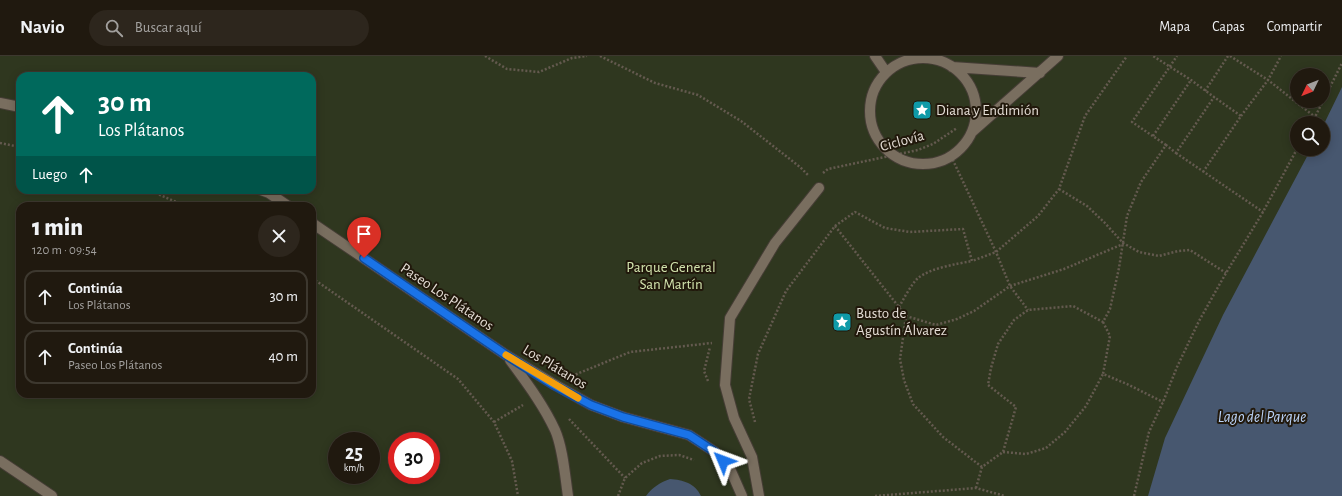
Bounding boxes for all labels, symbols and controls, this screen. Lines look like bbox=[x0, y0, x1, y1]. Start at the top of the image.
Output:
search box bbox=[89, 10, 369, 46]
icon: search bbox=[103, 17, 125, 39]
text: Navio bbox=[20, 18, 65, 37]
text: Buscar aquí bbox=[135, 20, 202, 35]
text: Mapa bbox=[1159, 20, 1190, 34]
text: Capas bbox=[1212, 20, 1245, 34]
text: Compartir bbox=[1267, 20, 1322, 34]
north arrow bbox=[1290, 68, 1330, 108]
map controls bbox=[1290, 68, 1330, 156]
icon: ahead bbox=[32, 88, 84, 140]
text: 30 m bbox=[98, 89, 151, 117]
place icon: Diana y Endimión bbox=[911, 99, 933, 121]
place label: Diana y Endimión bbox=[936, 103, 1039, 118]
button: search bbox=[1290, 116, 1330, 156]
text: Los Plátanos bbox=[98, 122, 185, 140]
street label: Ciclovía bbox=[878, 128, 926, 154]
icon: ahead bbox=[75, 164, 97, 186]
text: Luego bbox=[32, 167, 67, 182]
button: close bbox=[258, 215, 300, 257]
text: 1 min bbox=[32, 216, 83, 240]
pin bbox=[347, 217, 381, 258]
icon: arrive bbox=[353, 223, 375, 245]
text: 120 m · 09:54 bbox=[32, 244, 97, 257]
street label: Paseo Los Plátanos bbox=[398, 260, 496, 334]
park label: Parque General San Martín bbox=[626, 260, 716, 292]
text: Continúa bbox=[68, 281, 123, 296]
icon: ahead bbox=[34, 286, 56, 308]
text: 30 m bbox=[269, 289, 298, 304]
text: Los Plátanos bbox=[68, 299, 130, 312]
place label: Busto de Agustín Álvarez bbox=[856, 306, 947, 338]
place icon: Busto de Agustín Álvarez bbox=[831, 311, 853, 333]
text: Continúa bbox=[68, 341, 123, 356]
street label: Los Plátanos bbox=[520, 342, 590, 392]
icon: ahead bbox=[34, 346, 56, 368]
text: 40 m bbox=[268, 349, 298, 364]
text: Paseo Los Plátanos bbox=[68, 359, 162, 372]
water label: Lago del Parque bbox=[1218, 409, 1306, 426]
speed limit sign: 30 bbox=[388, 432, 440, 484]
position arrow bbox=[702, 440, 744, 482]
text: 25 bbox=[345, 443, 363, 463]
text: km/h bbox=[344, 463, 364, 473]

